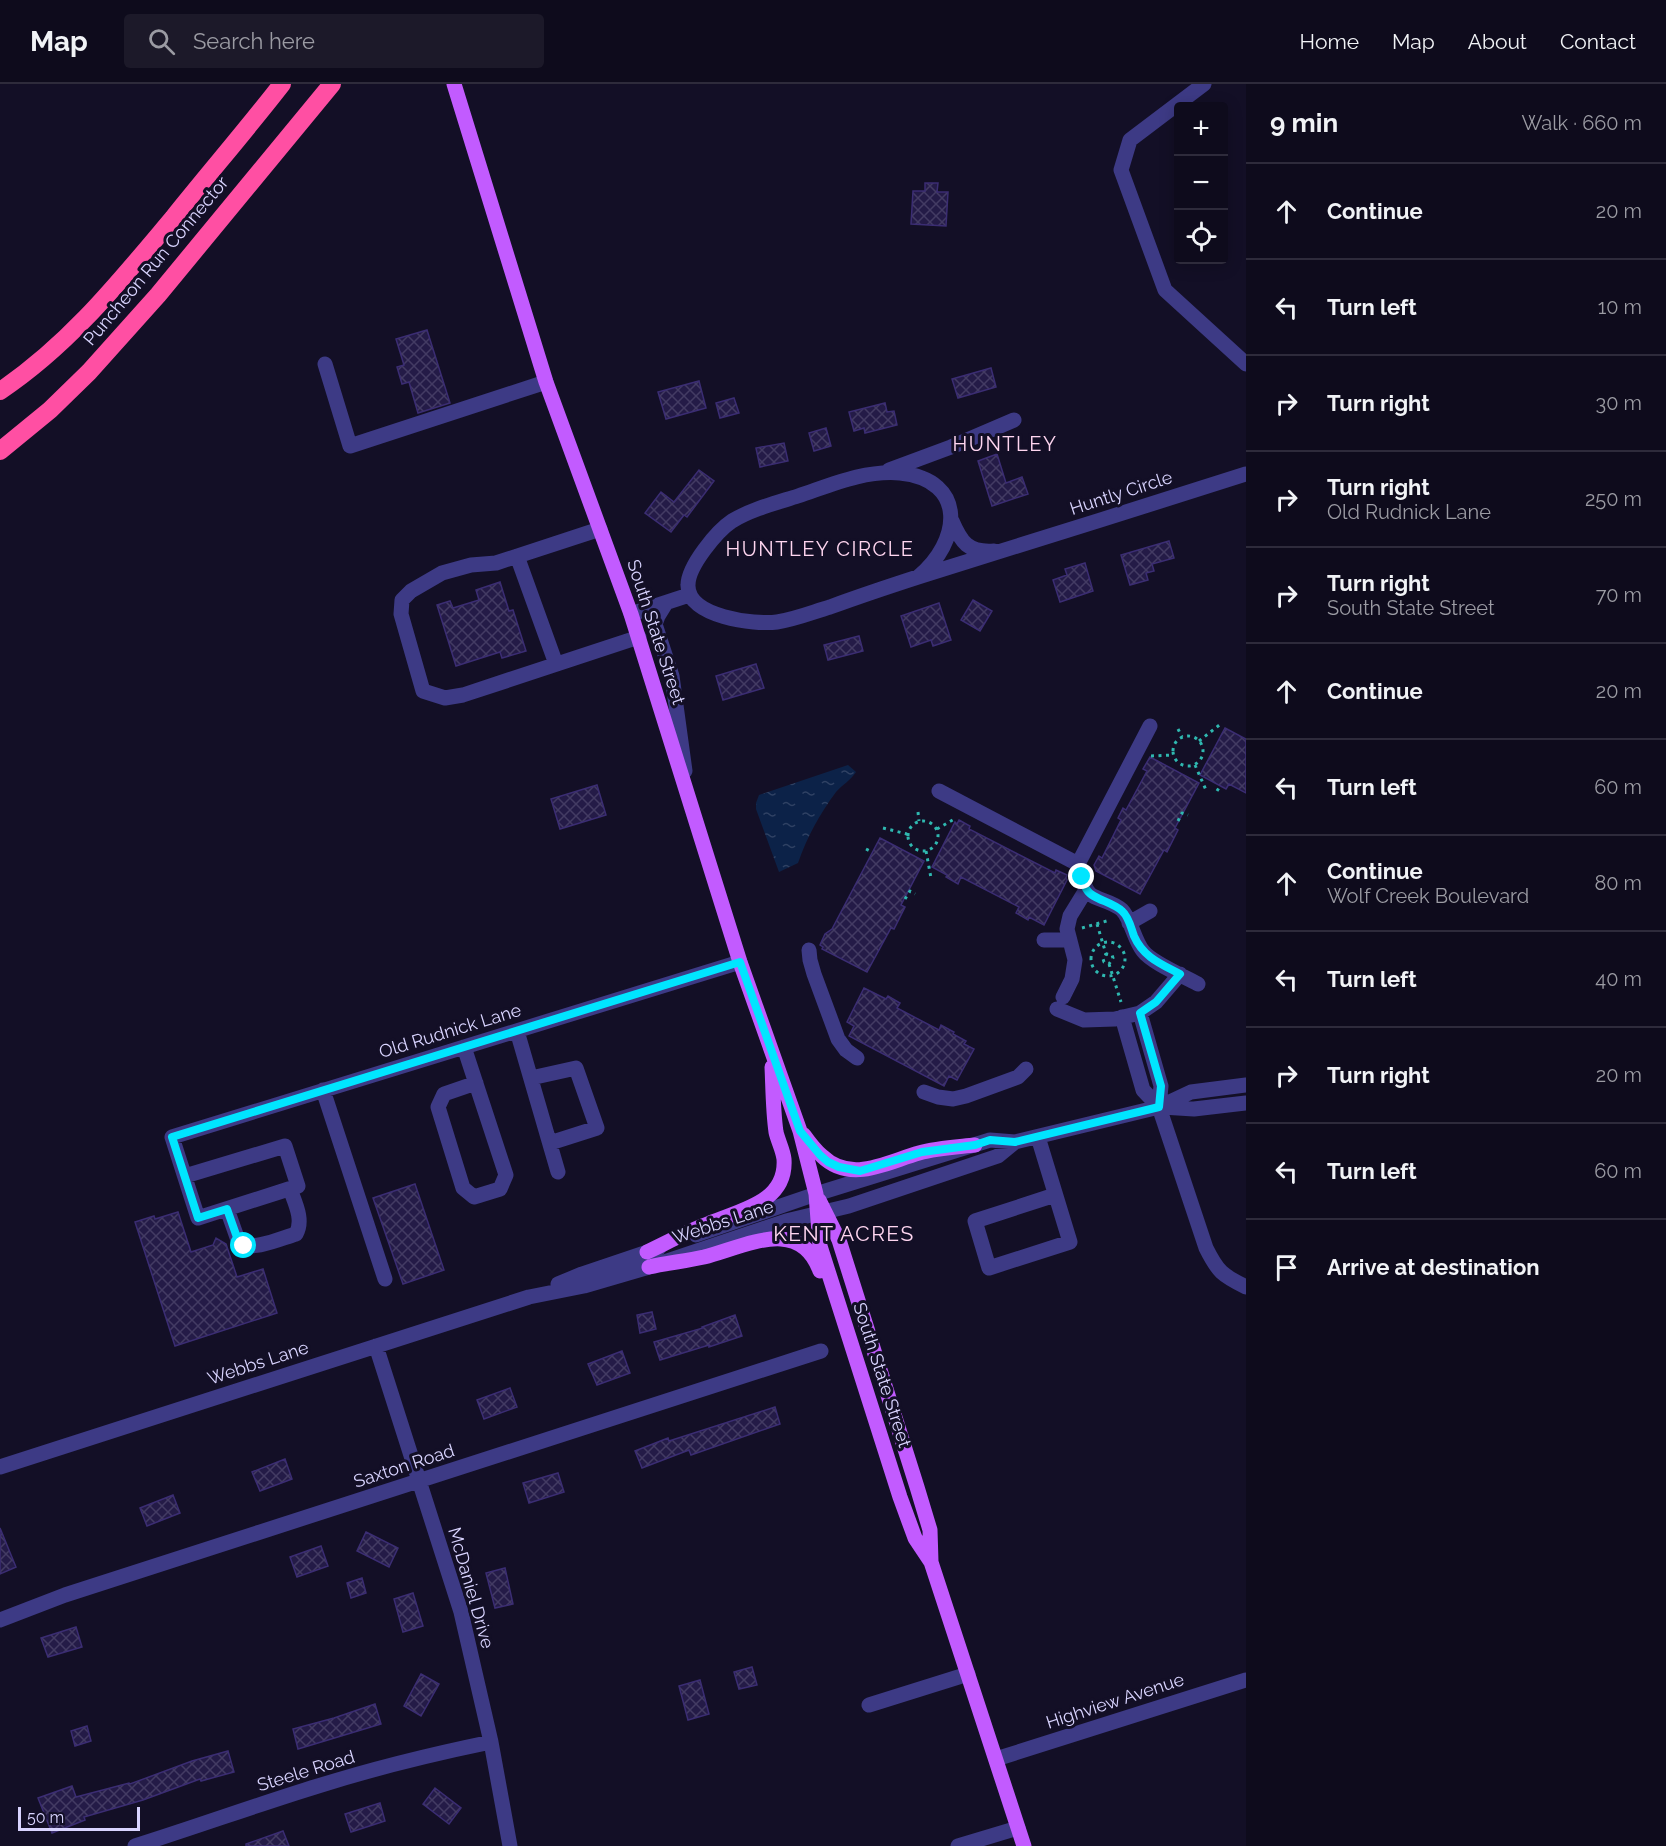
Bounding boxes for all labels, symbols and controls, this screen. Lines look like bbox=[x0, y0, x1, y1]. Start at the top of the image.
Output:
search box bbox=[124, 14, 544, 68]
text: Map bbox=[30, 25, 88, 58]
icon: search bbox=[145, 25, 178, 58]
text: Search here bbox=[193, 28, 315, 54]
text: Home bbox=[1300, 29, 1359, 54]
text: Map bbox=[1392, 29, 1435, 54]
text: About bbox=[1468, 29, 1527, 54]
text: Contact bbox=[1560, 29, 1636, 54]
map controls bbox=[1174, 102, 1228, 264]
button: + bbox=[1174, 102, 1228, 156]
text: 9 min bbox=[1270, 108, 1338, 138]
text: Walk · 660 m bbox=[1521, 111, 1642, 135]
button: − bbox=[1174, 156, 1228, 210]
street label: Puncheon Run Connector bbox=[79, 171, 233, 349]
icon: ahead bbox=[1270, 195, 1303, 228]
text: Continue bbox=[1327, 198, 1423, 224]
text: 20 m bbox=[1596, 199, 1642, 223]
button: locate bbox=[1174, 210, 1228, 264]
icon: left bbox=[1270, 291, 1303, 324]
text: Turn left bbox=[1327, 294, 1417, 320]
text: 10 m bbox=[1598, 295, 1642, 319]
icon: right bbox=[1270, 387, 1303, 420]
text: Turn right bbox=[1327, 390, 1430, 416]
text: 30 m bbox=[1596, 391, 1642, 415]
district label: HUNTLEY bbox=[953, 432, 1057, 456]
street label: Huntly Circle bbox=[1067, 466, 1175, 519]
text: Turn right bbox=[1327, 474, 1430, 500]
icon: right bbox=[1270, 483, 1303, 516]
text: 250 m bbox=[1585, 487, 1642, 511]
text: Old Rudnick Lane bbox=[1327, 500, 1491, 524]
district label: HUNTLEY CIRCLE bbox=[725, 537, 915, 561]
street label: South State Street bbox=[623, 557, 690, 707]
text: Turn right bbox=[1327, 570, 1430, 596]
icon: right bbox=[1270, 579, 1303, 612]
text: 70 m bbox=[1596, 583, 1642, 607]
text: South State Street bbox=[1327, 596, 1495, 620]
icon: ahead bbox=[1270, 675, 1303, 708]
text: Continue bbox=[1327, 678, 1423, 704]
text: 20 m bbox=[1596, 679, 1642, 703]
icon: left bbox=[1270, 771, 1303, 804]
text: Turn left bbox=[1327, 774, 1417, 800]
text: 60 m bbox=[1594, 775, 1642, 799]
text: Continue bbox=[1327, 858, 1423, 884]
route end bbox=[1068, 863, 1094, 889]
icon: ahead bbox=[1270, 867, 1303, 900]
text: 80 m bbox=[1594, 871, 1642, 895]
text: Wolf Creek Boulevard bbox=[1327, 884, 1529, 908]
icon: left bbox=[1270, 963, 1303, 996]
text: Turn left bbox=[1327, 966, 1417, 992]
text: 40 m bbox=[1595, 967, 1642, 991]
street label: Old Rudnick Lane bbox=[376, 999, 524, 1062]
icon: right bbox=[1270, 1059, 1303, 1092]
text: Turn right bbox=[1327, 1062, 1430, 1088]
text: 20 m bbox=[1596, 1063, 1642, 1087]
icon: left bbox=[1270, 1155, 1303, 1188]
text: Turn left bbox=[1327, 1158, 1417, 1184]
text: 60 m bbox=[1594, 1159, 1642, 1183]
street label: Webbs Lane bbox=[670, 1195, 776, 1248]
district label: KENT ACRES bbox=[773, 1221, 915, 1246]
route start bbox=[230, 1232, 256, 1258]
icon: arrive bbox=[1270, 1251, 1303, 1284]
text: Arrive at destination bbox=[1327, 1254, 1540, 1280]
street label: South State Street bbox=[849, 1300, 916, 1450]
street label: Webbs Lane bbox=[205, 1336, 311, 1389]
street label: Saxton Road bbox=[351, 1439, 457, 1492]
street label: McDaniel Drive bbox=[444, 1525, 499, 1651]
street label: Highview Avenue bbox=[1043, 1668, 1187, 1733]
street label: Steele Road bbox=[254, 1746, 357, 1795]
scale bar bbox=[18, 1804, 140, 1832]
text: 50 m bbox=[27, 1808, 64, 1827]

